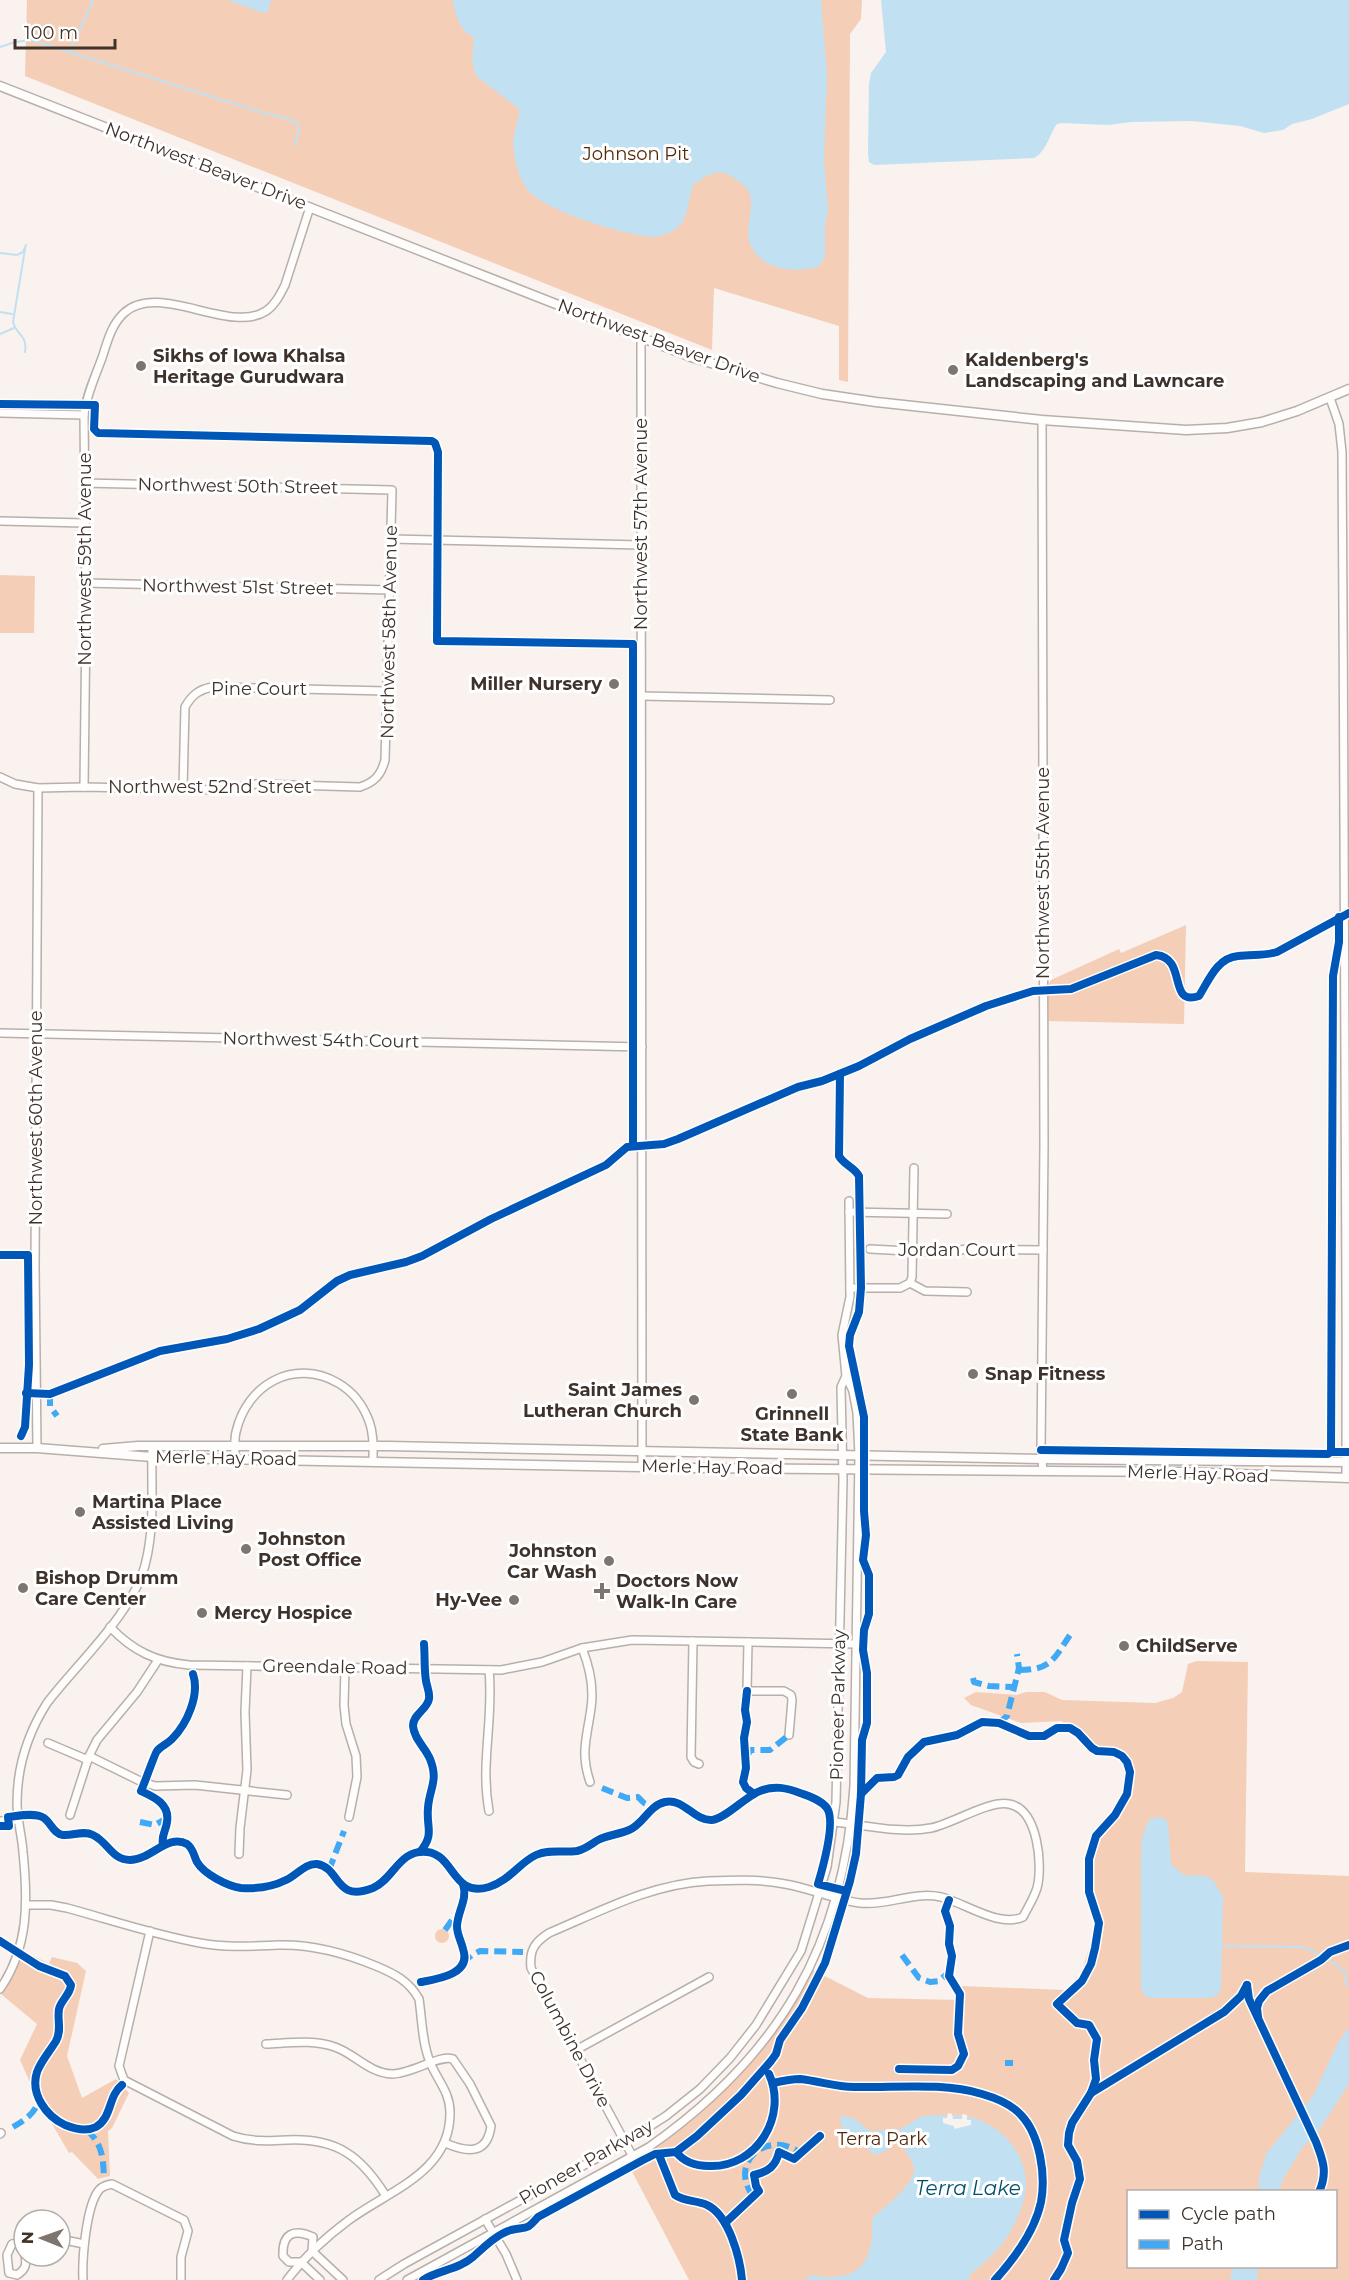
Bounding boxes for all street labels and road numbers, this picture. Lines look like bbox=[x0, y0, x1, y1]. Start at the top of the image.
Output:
street label: Northwest Beaver Drive bbox=[102, 117, 310, 215]
street label: Northwest Beaver Drive bbox=[555, 294, 763, 388]
street label: Northwest 57th Avenue bbox=[630, 418, 652, 630]
street label: Northwest 59th Avenue bbox=[74, 452, 96, 666]
street label: Northwest 50th Street bbox=[137, 473, 339, 499]
street label: Northwest 58th Avenue bbox=[376, 525, 402, 739]
street label: Northwest 51st Street bbox=[142, 574, 334, 600]
street label: Pine Court bbox=[211, 678, 307, 700]
street label: Northwest 55th Avenue bbox=[1032, 767, 1054, 979]
street label: Northwest 52nd Street bbox=[108, 776, 312, 798]
street label: Northwest 60th Avenue bbox=[25, 1010, 47, 1226]
street label: Northwest 54th Court bbox=[222, 1027, 420, 1053]
street label: Jordan Court bbox=[897, 1239, 1016, 1261]
street label: Merle Hay Road bbox=[155, 1446, 297, 1470]
street label: Merle Hay Road bbox=[641, 1455, 783, 1479]
street label: Merle Hay Road bbox=[1127, 1461, 1269, 1487]
street label: Pioneer Parkway bbox=[826, 1629, 850, 1781]
street label: Greendale Road bbox=[262, 1655, 408, 1679]
street label: Columbine Drive bbox=[525, 1967, 615, 2111]
street label: Pioneer Parkway bbox=[515, 2115, 657, 2209]

